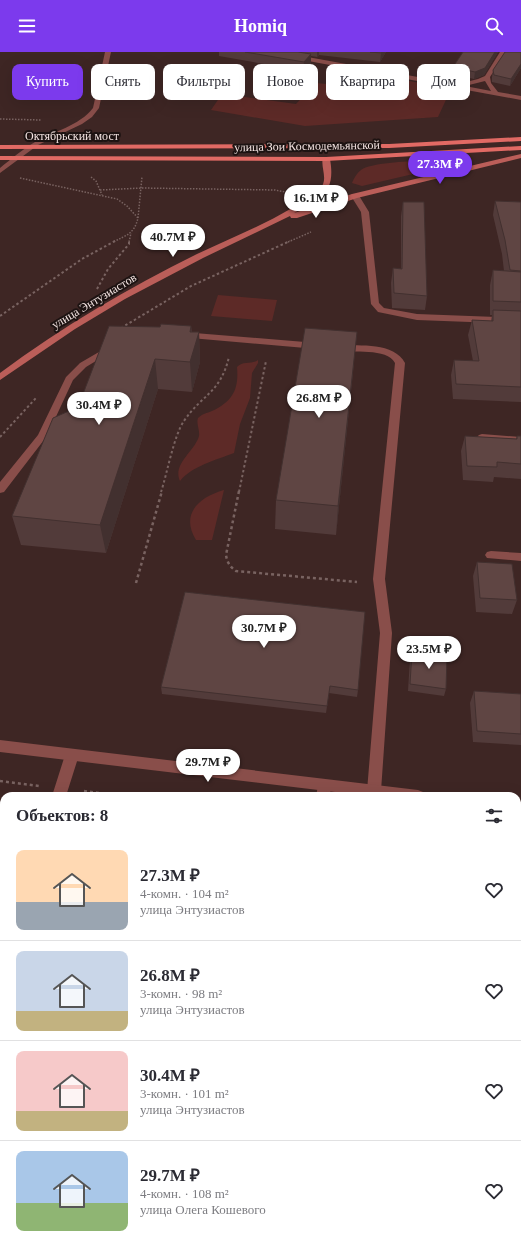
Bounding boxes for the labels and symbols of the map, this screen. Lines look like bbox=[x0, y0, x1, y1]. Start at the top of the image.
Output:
street label: Октябрьский мост bbox=[25, 129, 120, 143]
street label: улица Зои Космодемьянской bbox=[234, 138, 381, 154]
pin: 27.3M ₽ bbox=[403, 151, 477, 185]
pin: 16.1M ₽ bbox=[279, 185, 353, 219]
pin: 40.7M ₽ bbox=[136, 224, 210, 258]
street label: улица Энтузиастов bbox=[49, 270, 139, 332]
pin: 26.8M ₽ bbox=[282, 385, 356, 419]
pin: 30.4M ₽ bbox=[62, 392, 136, 426]
pin: 30.7M ₽ bbox=[227, 615, 301, 649]
pin: 23.5M ₽ bbox=[392, 636, 466, 670]
pin: 29.7M ₽ bbox=[171, 749, 245, 783]

